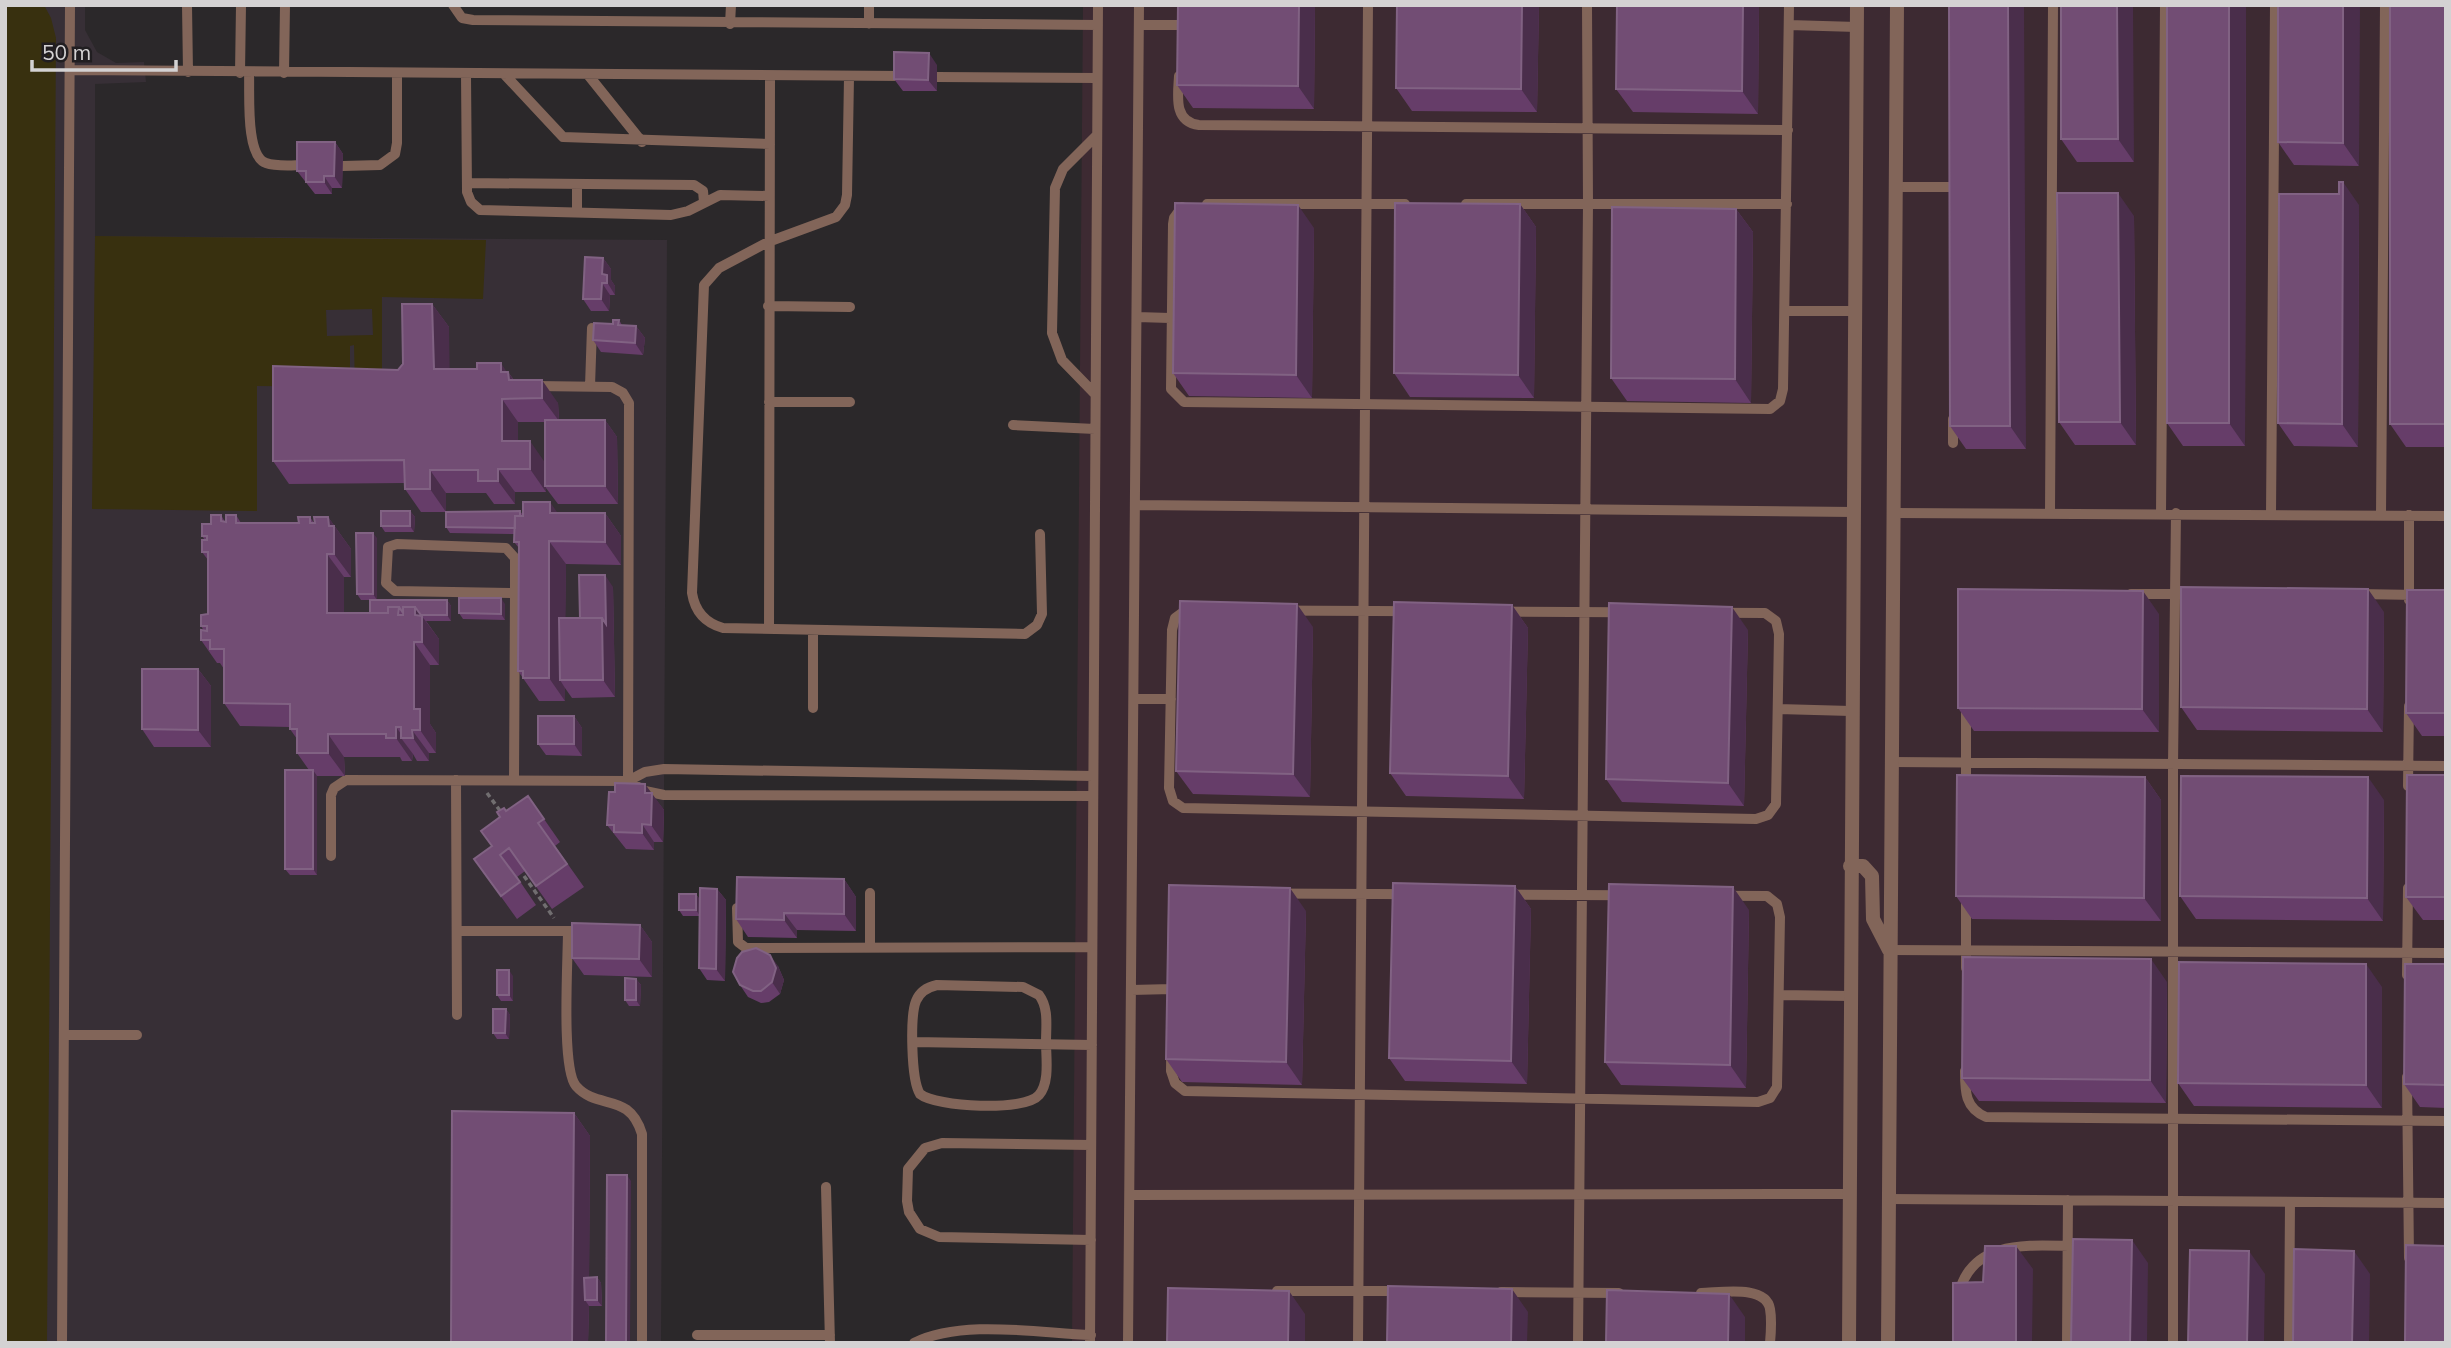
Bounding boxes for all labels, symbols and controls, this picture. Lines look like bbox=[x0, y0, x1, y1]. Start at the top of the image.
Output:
scale bar bbox=[32, 28, 175, 72]
text: 50 m bbox=[42, 39, 91, 65]

